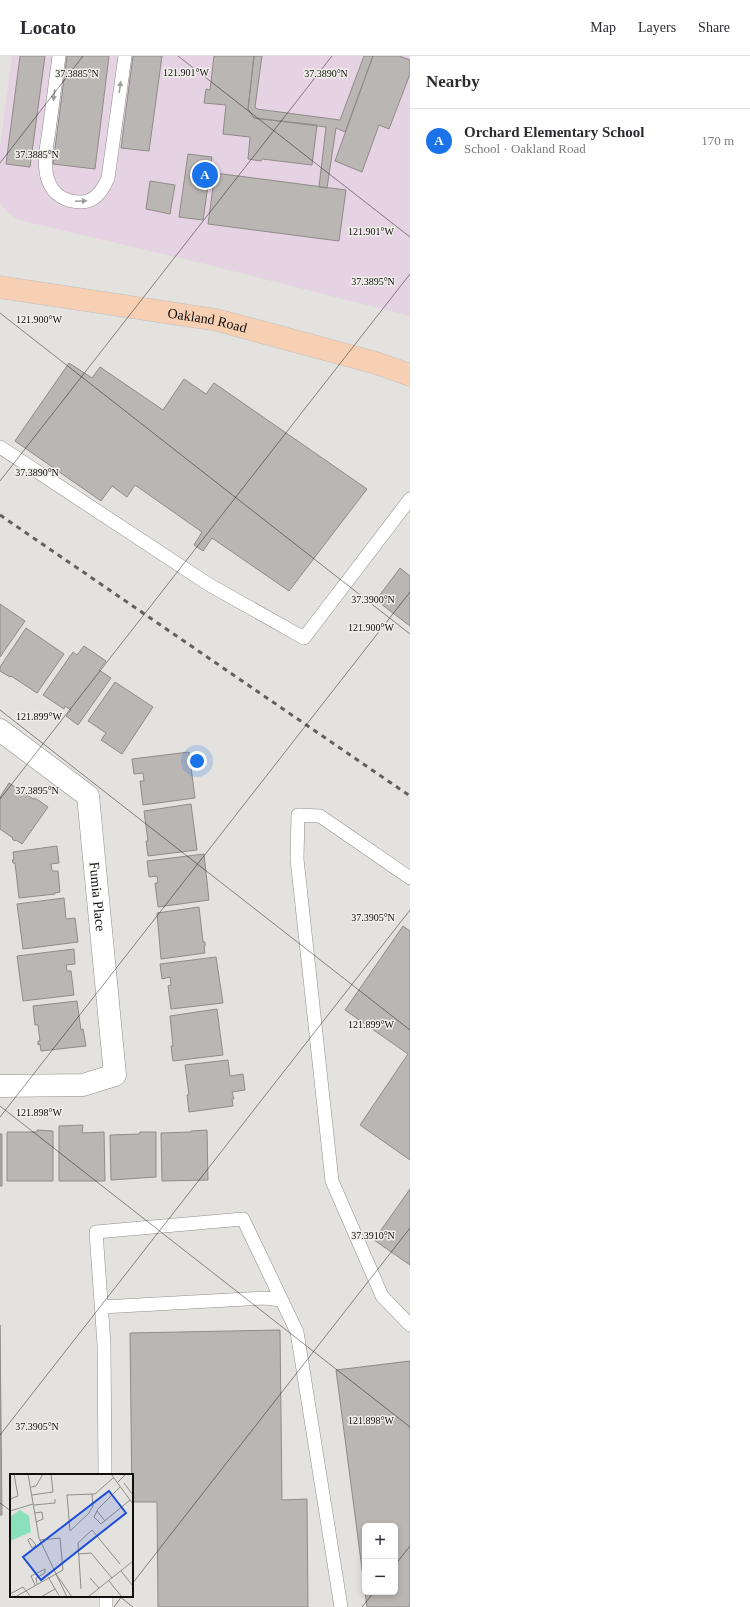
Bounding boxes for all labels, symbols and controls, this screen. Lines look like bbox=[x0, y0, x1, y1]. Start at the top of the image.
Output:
text: Locato bbox=[20, 17, 76, 38]
text: Map bbox=[590, 20, 616, 35]
text: Layers bbox=[638, 20, 676, 35]
text: Share bbox=[698, 20, 730, 35]
text: 121.901°W bbox=[163, 67, 210, 78]
text: 37.3885°N bbox=[55, 68, 99, 79]
text: 37.3890°N bbox=[304, 68, 348, 79]
text: Nearby bbox=[426, 72, 480, 91]
one-way arrow bbox=[117, 81, 123, 93]
one-way arrow bbox=[51, 89, 57, 101]
text: Orchard Elementary School bbox=[464, 124, 645, 140]
text: A bbox=[434, 133, 444, 148]
text: 170 m bbox=[701, 133, 734, 148]
text: School · Oakland Road bbox=[464, 141, 586, 156]
text: 37.3885°N bbox=[15, 149, 59, 160]
pin: A bbox=[192, 160, 218, 190]
one-way arrow bbox=[75, 198, 88, 205]
text: 121.901°W bbox=[348, 226, 395, 237]
text: 37.3895°N bbox=[351, 276, 395, 287]
street label: Oakland Road bbox=[167, 306, 249, 336]
text: 121.900°W bbox=[16, 314, 63, 325]
text: 37.3890°N bbox=[15, 467, 59, 478]
text: 37.3900°N bbox=[351, 594, 395, 605]
text: 121.900°W bbox=[348, 622, 395, 633]
text: 121.899°W bbox=[16, 711, 63, 722]
your location bbox=[187, 751, 207, 771]
text: 37.3895°N bbox=[15, 785, 59, 796]
street label: Fumia Place bbox=[86, 861, 108, 932]
text: 37.3905°N bbox=[351, 912, 395, 923]
text: 121.899°W bbox=[348, 1019, 395, 1030]
text: 121.898°W bbox=[16, 1107, 63, 1118]
text: 37.3910°N bbox=[351, 1230, 395, 1241]
text: 121.898°W bbox=[348, 1415, 395, 1426]
text: 37.3905°N bbox=[15, 1421, 59, 1432]
inset map bbox=[10, 1474, 133, 1597]
map controls bbox=[362, 1523, 398, 1595]
button: + bbox=[362, 1523, 398, 1559]
button: − bbox=[362, 1559, 398, 1595]

